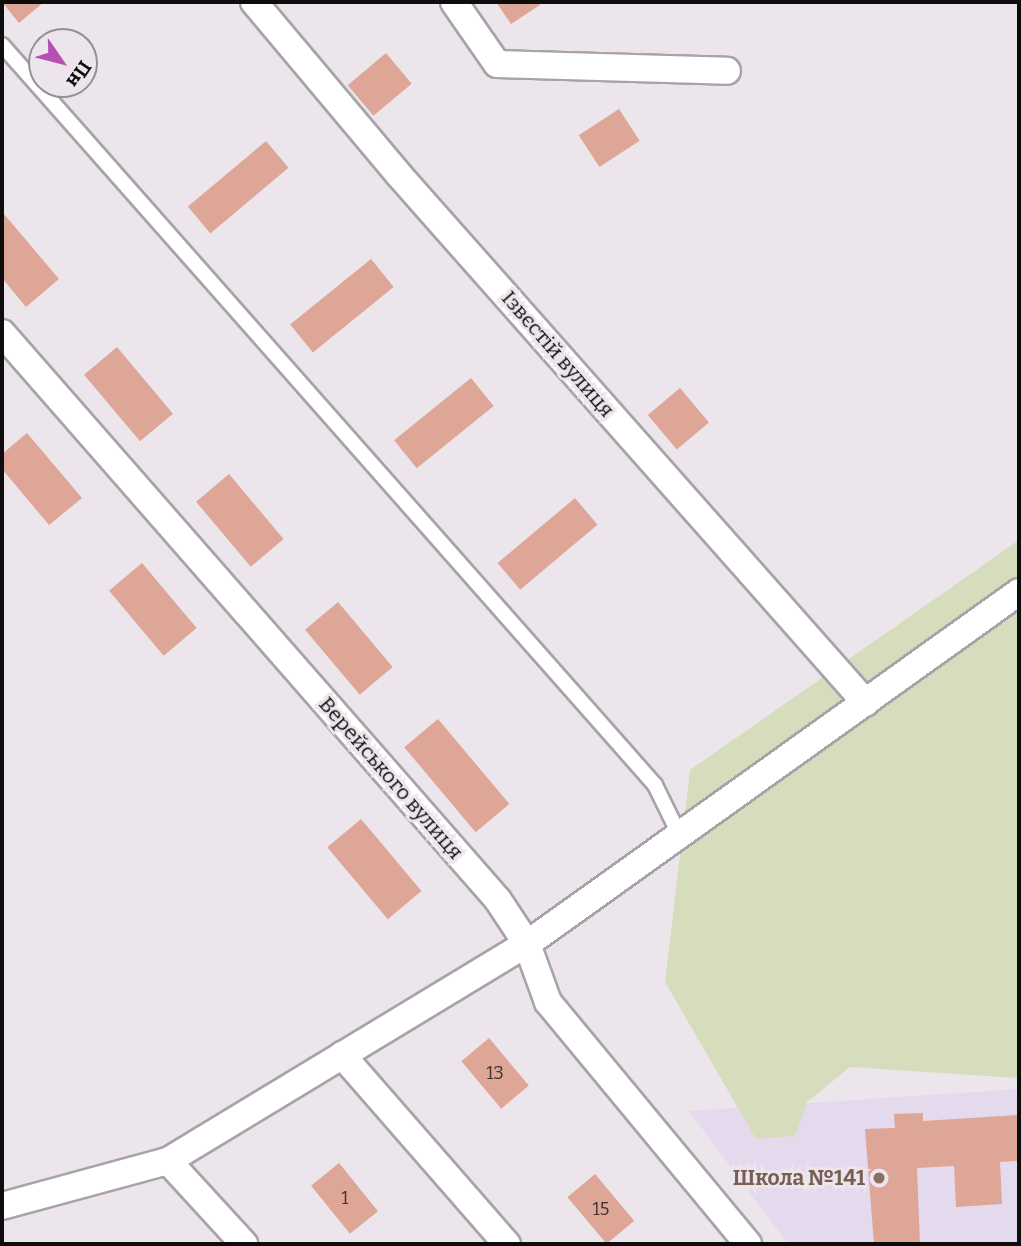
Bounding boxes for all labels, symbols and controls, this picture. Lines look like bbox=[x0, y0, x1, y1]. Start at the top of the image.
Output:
north arrow bbox=[28, 28, 98, 98]
text: Пн bbox=[62, 56, 96, 92]
street label: Ізвєстій вулиця bbox=[496, 286, 620, 422]
street label: Верейського вулиця bbox=[314, 692, 468, 864]
house number: 13 bbox=[486, 1062, 504, 1084]
place label: Школа №141 bbox=[733, 1165, 865, 1191]
marker: Школа №141 bbox=[871, 1170, 887, 1186]
house number: 1 bbox=[341, 1187, 349, 1209]
house number: 15 bbox=[593, 1198, 609, 1220]

